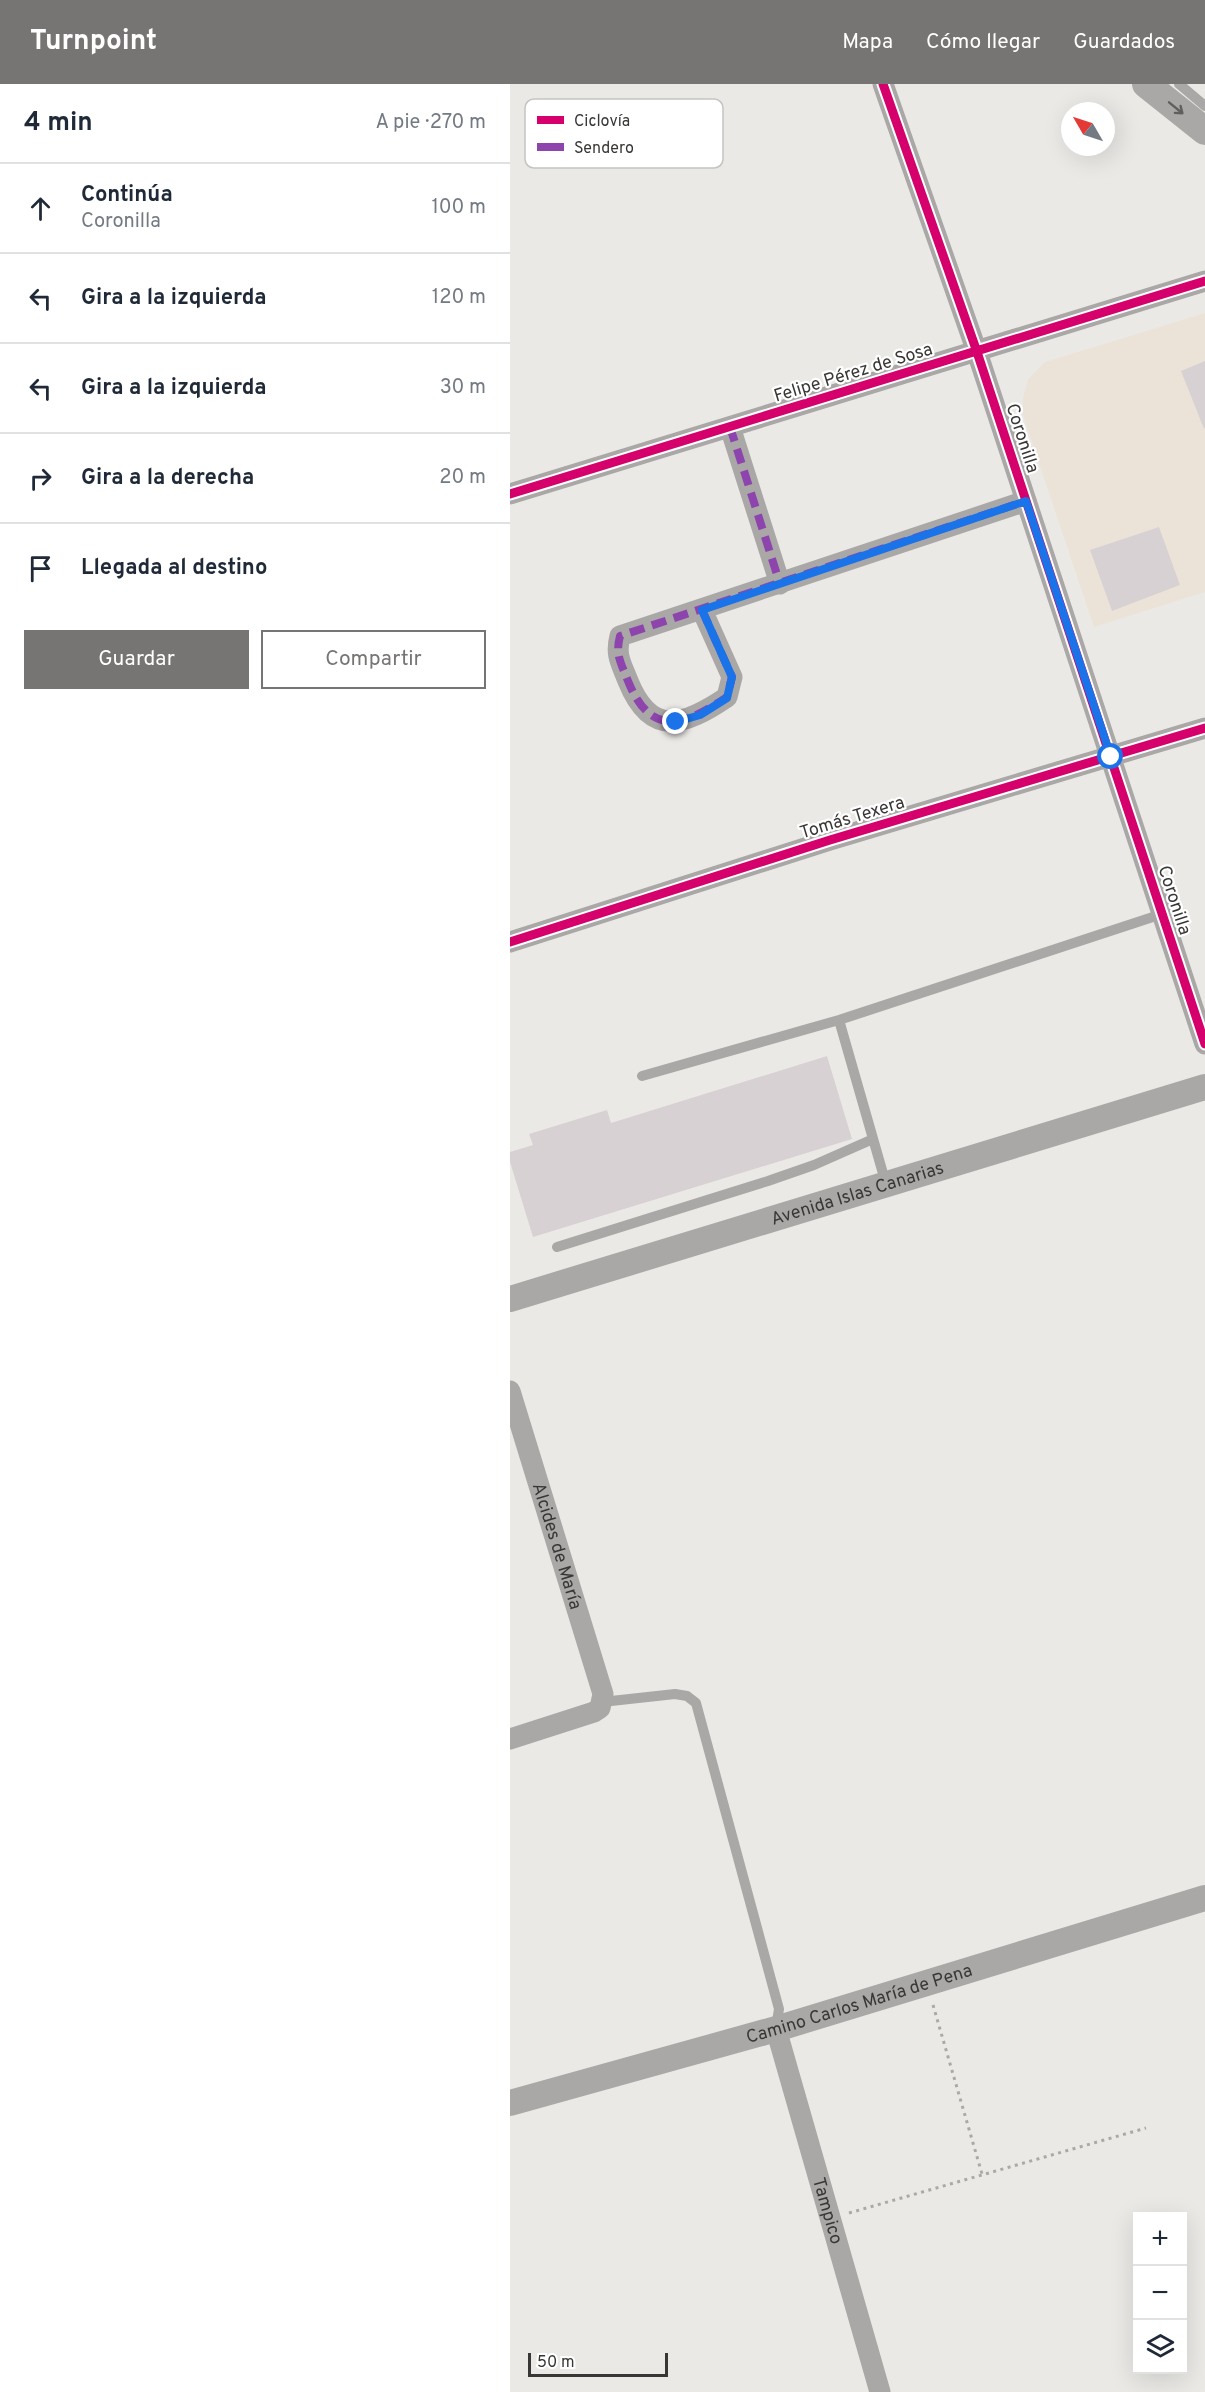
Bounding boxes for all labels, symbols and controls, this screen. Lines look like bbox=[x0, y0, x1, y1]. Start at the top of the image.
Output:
text: Turnpoint bbox=[30, 24, 157, 60]
text: Mapa bbox=[842, 29, 893, 56]
text: Cómo llegar bbox=[926, 29, 1040, 56]
text: Guardados bbox=[1073, 29, 1175, 56]
legend bbox=[525, 99, 723, 168]
one-way arrow bbox=[1167, 101, 1183, 114]
north arrow bbox=[1061, 102, 1115, 156]
text: 4 min bbox=[24, 107, 93, 140]
text: A pie · 270 m bbox=[376, 110, 486, 136]
text: Ciclovía bbox=[574, 112, 630, 132]
text: Sendero bbox=[574, 139, 634, 159]
text: Continúa bbox=[81, 182, 173, 209]
icon: ahead bbox=[24, 192, 57, 225]
text: 100 m bbox=[431, 195, 486, 221]
text: Coronilla bbox=[81, 209, 161, 235]
icon: left bbox=[24, 282, 57, 315]
text: Gira a la izquierda bbox=[81, 285, 267, 312]
text: 120 m bbox=[432, 285, 486, 311]
street label: Felipe Pérez de Sosa bbox=[771, 338, 935, 408]
icon: left bbox=[24, 372, 57, 405]
text: Gira a la izquierda bbox=[81, 375, 267, 402]
text: 30 m bbox=[440, 375, 486, 401]
street label: Coronilla bbox=[1000, 401, 1044, 476]
icon: right bbox=[24, 462, 57, 495]
text: Gira a la derecha bbox=[81, 465, 254, 492]
text: 20 m bbox=[439, 465, 486, 491]
icon: arrive bbox=[24, 552, 57, 585]
text: Llegada al destino bbox=[81, 555, 267, 582]
button: Guardar bbox=[24, 630, 249, 689]
button: Compartir bbox=[261, 630, 486, 689]
route end bbox=[662, 708, 688, 734]
route start bbox=[1097, 743, 1123, 769]
street label: Tomás Texera bbox=[797, 792, 908, 845]
street label: Coronilla bbox=[1152, 863, 1196, 938]
street label: Avenida Islas Canarias bbox=[768, 1157, 947, 1232]
street label: Alcides de María bbox=[526, 1480, 586, 1613]
street label: Camino Carlos María de Pena bbox=[744, 1960, 975, 2050]
street label: Tampico bbox=[806, 2175, 847, 2247]
map controls bbox=[1133, 2212, 1187, 2374]
button: + bbox=[1133, 2212, 1187, 2266]
button: − bbox=[1133, 2266, 1187, 2320]
button: layers bbox=[1133, 2320, 1187, 2374]
scale bar bbox=[528, 2350, 668, 2378]
text: 50 m bbox=[537, 2353, 575, 2373]

